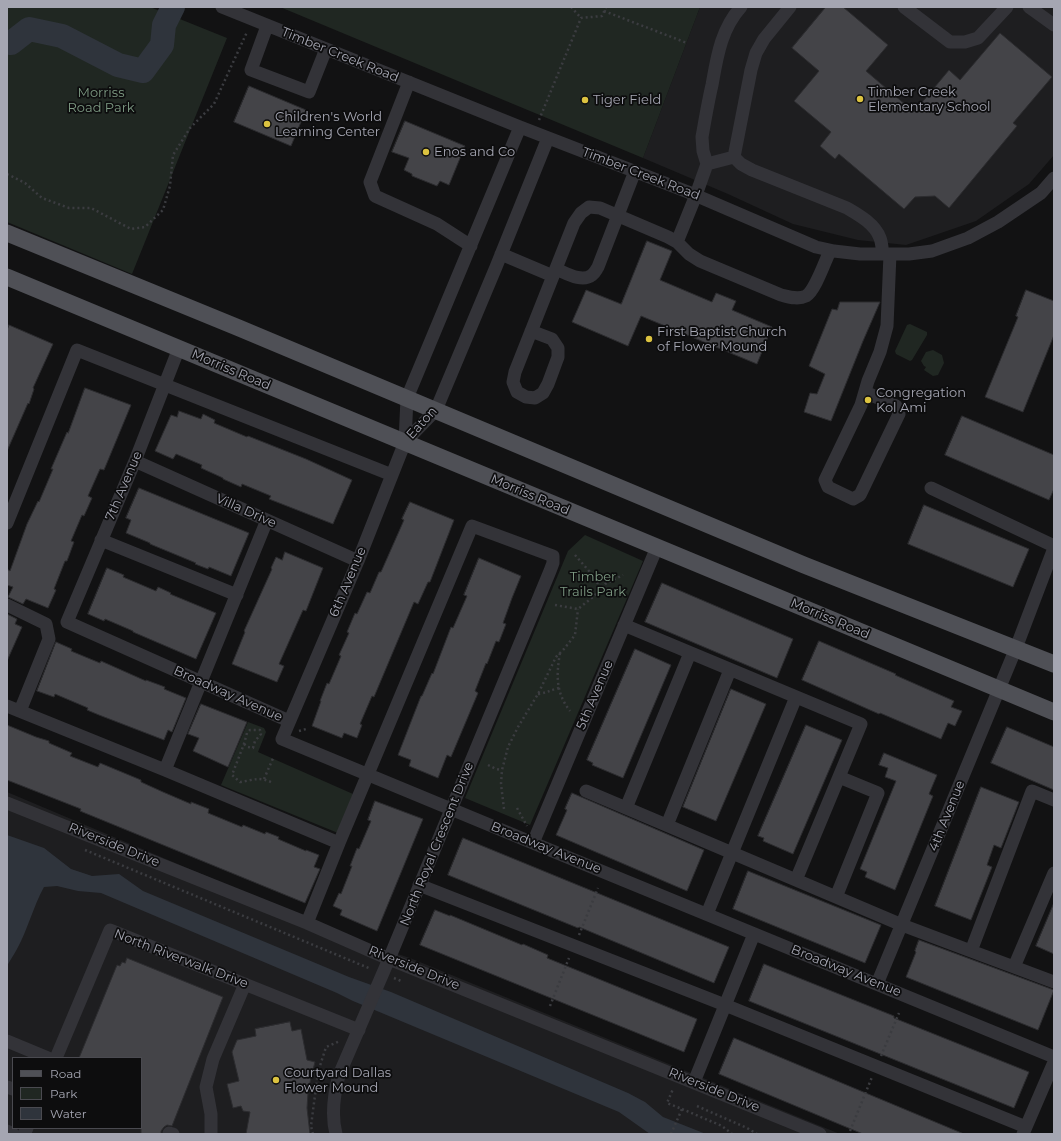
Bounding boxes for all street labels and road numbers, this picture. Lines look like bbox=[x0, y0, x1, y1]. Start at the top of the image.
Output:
street label: Timber Creek Road bbox=[279, 24, 401, 86]
street label: Timber Creek Road bbox=[580, 144, 702, 204]
street label: Morriss Road bbox=[189, 346, 273, 394]
street label: Eaton bbox=[403, 404, 441, 442]
street label: 7th Avenue bbox=[102, 449, 146, 523]
street label: Morriss Road bbox=[488, 471, 572, 519]
street label: Villa Drive bbox=[213, 491, 279, 531]
street label: 6th Avenue bbox=[326, 545, 370, 619]
street label: Morriss Road bbox=[788, 595, 872, 643]
street label: 5th Avenue bbox=[573, 658, 617, 732]
street label: Broadway Avenue bbox=[171, 663, 285, 725]
street label: North Royal Crescent Drive bbox=[397, 760, 477, 928]
street label: 4th Avenue bbox=[926, 778, 968, 854]
street label: Broadway Avenue bbox=[489, 819, 603, 877]
street label: Riverside Drive bbox=[66, 820, 162, 870]
street label: North Riverwalk Drive bbox=[112, 926, 250, 992]
street label: Broadway Avenue bbox=[789, 942, 903, 1000]
street label: Riverside Drive bbox=[366, 943, 462, 993]
street label: Riverside Drive bbox=[666, 1065, 762, 1115]

